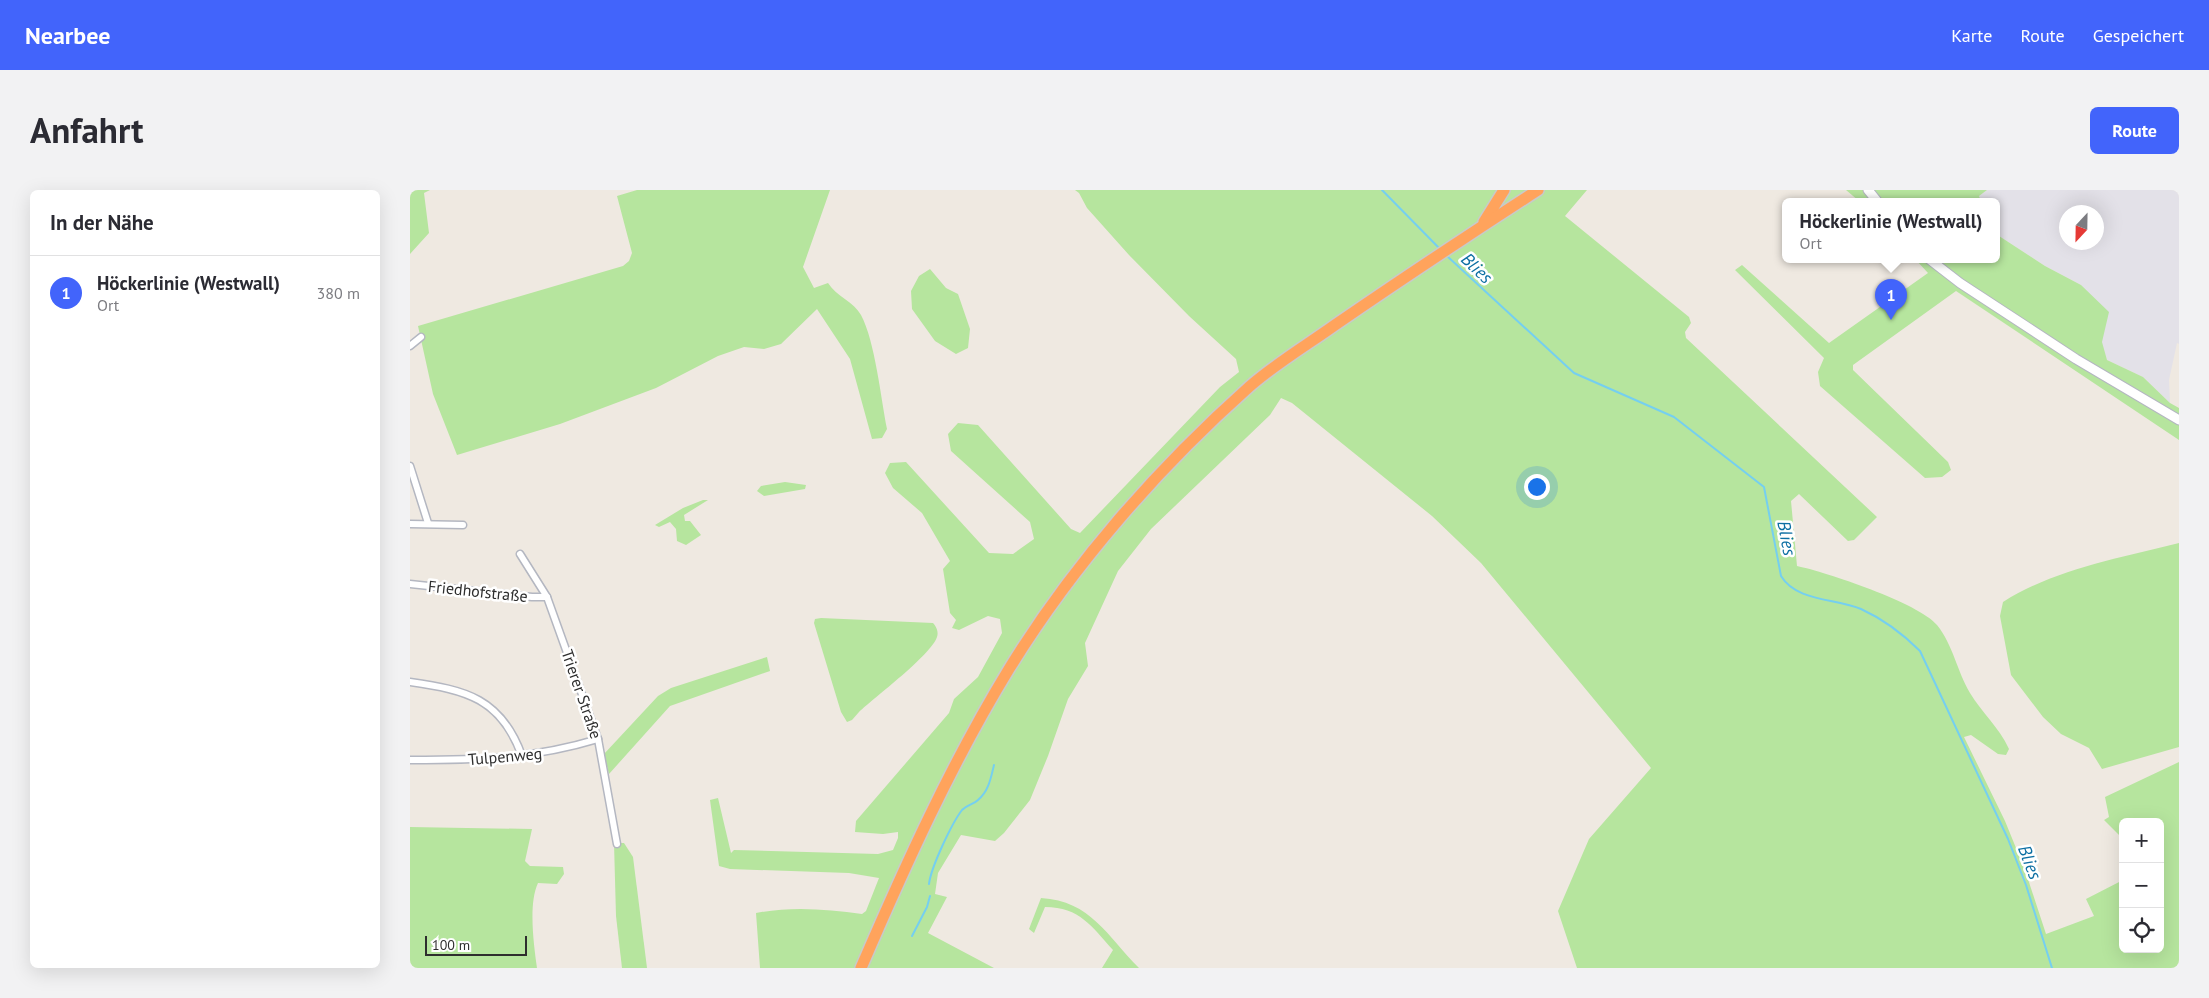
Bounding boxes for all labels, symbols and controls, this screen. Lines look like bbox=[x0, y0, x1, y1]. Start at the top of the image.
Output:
text: Nearbee bbox=[25, 20, 110, 51]
text: Karte bbox=[1951, 24, 1992, 47]
text: Route bbox=[2020, 24, 2065, 47]
text: Gespeichert bbox=[2093, 24, 2184, 47]
text: Anfahrt bbox=[30, 107, 143, 153]
button: Route bbox=[2090, 107, 2179, 154]
popup bbox=[1782, 198, 2000, 263]
north arrow bbox=[2059, 205, 2104, 250]
text: In der Nähe bbox=[50, 209, 154, 236]
text: Höckerlinie (Westwall) bbox=[1800, 209, 1982, 233]
text: Ort bbox=[1800, 233, 1822, 253]
water label: Blies bbox=[1456, 248, 1498, 289]
text: Höckerlinie (Westwall) bbox=[97, 271, 280, 295]
pin: 1 bbox=[1875, 279, 1907, 320]
text: 1 bbox=[61, 283, 71, 303]
text: 380 m bbox=[317, 283, 360, 303]
text: Ort bbox=[97, 295, 119, 315]
your location bbox=[1524, 474, 1550, 500]
water label: Blies bbox=[1772, 519, 1802, 558]
street label: Friedhofstraße bbox=[427, 576, 529, 606]
street label: Trierer Straße bbox=[557, 647, 607, 741]
street label: Tulpenweg bbox=[467, 743, 543, 769]
map controls bbox=[2119, 818, 2164, 953]
button: + bbox=[2119, 818, 2164, 863]
water label: Blies bbox=[2013, 842, 2047, 883]
button: − bbox=[2119, 863, 2164, 908]
button: locate bbox=[2119, 908, 2164, 953]
scale bar bbox=[425, 933, 528, 956]
text: 100 m bbox=[432, 936, 470, 954]

